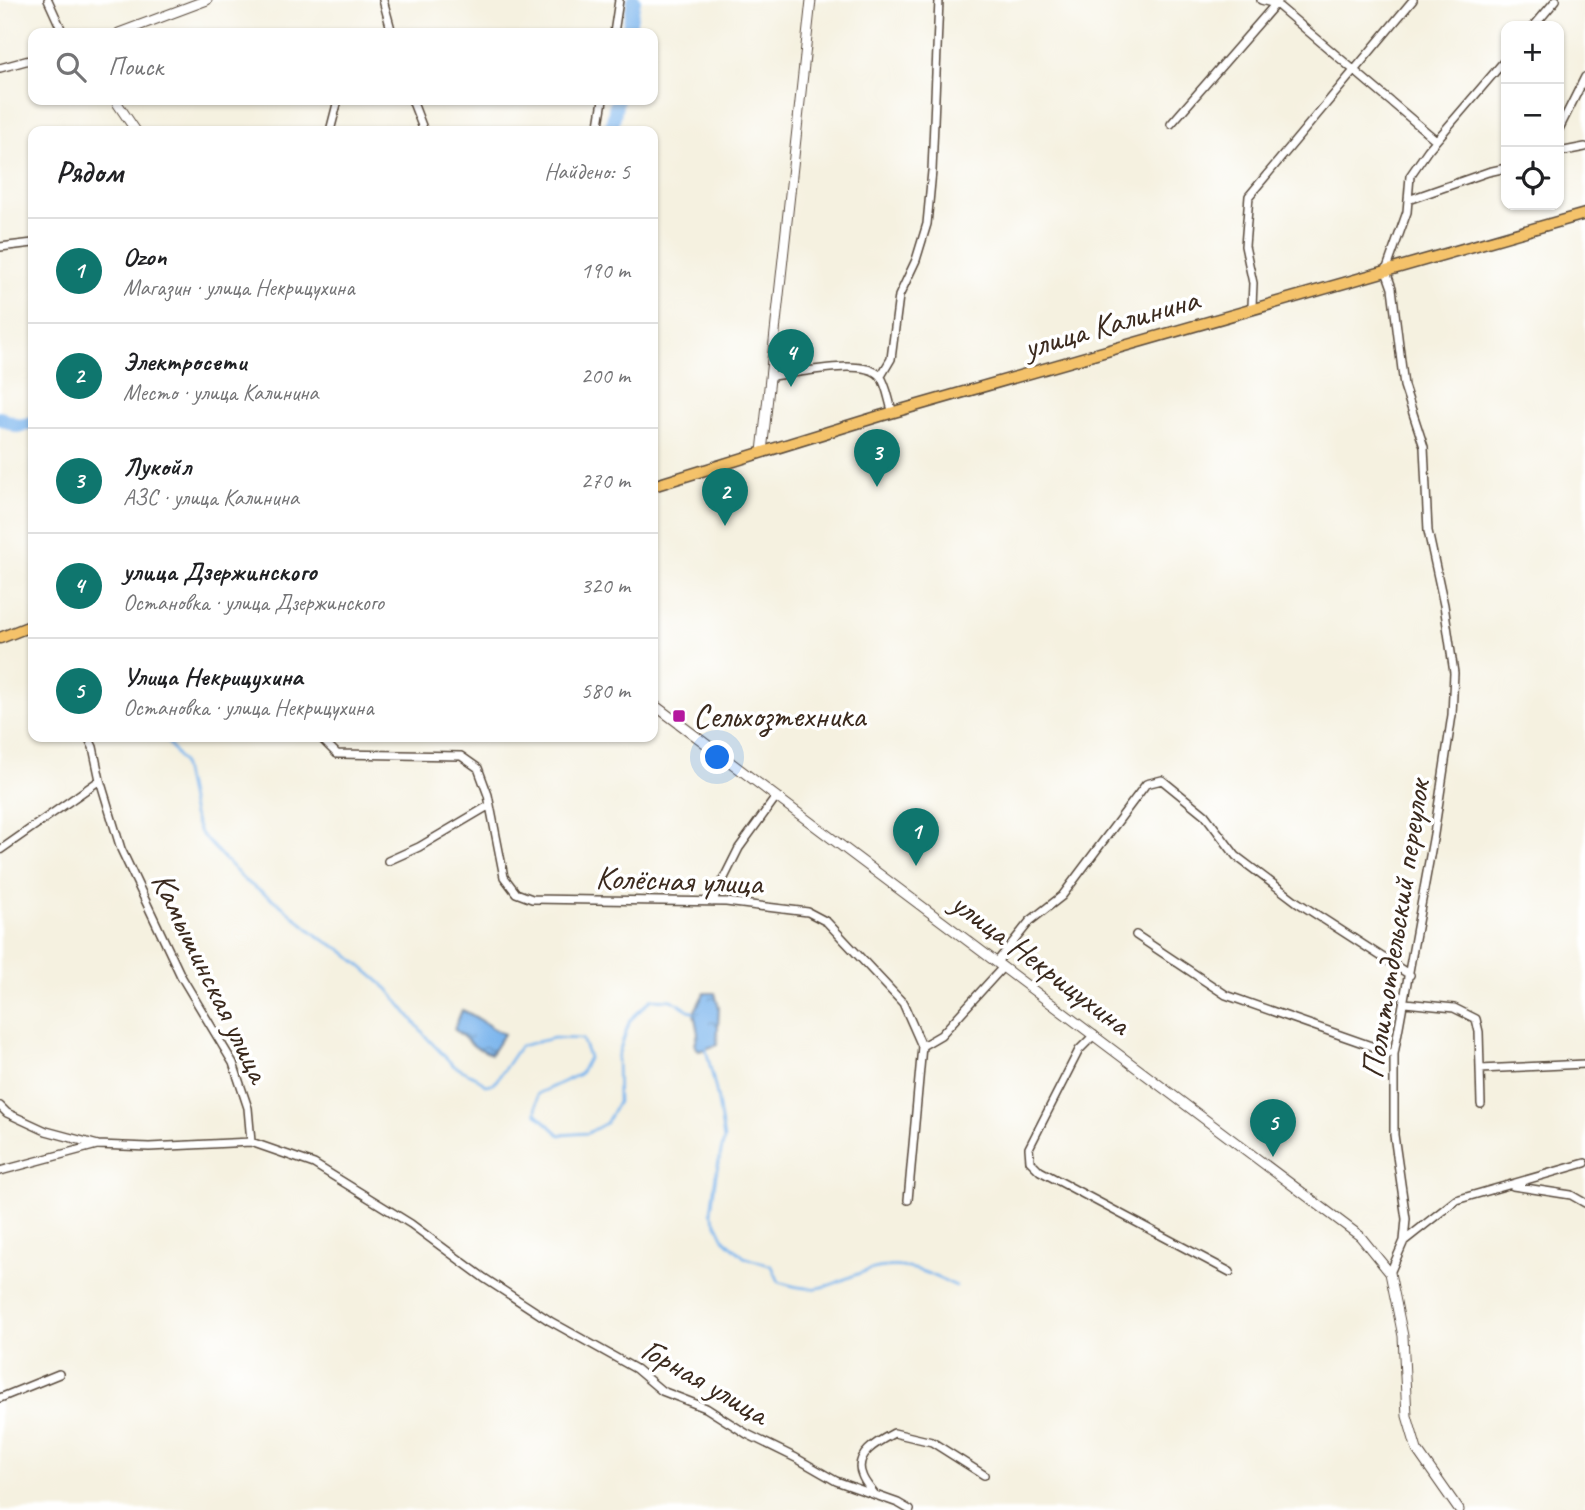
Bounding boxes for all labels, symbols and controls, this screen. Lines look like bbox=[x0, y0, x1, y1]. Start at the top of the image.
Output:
map controls bbox=[1501, 21, 1564, 210]
button: + bbox=[1501, 21, 1564, 84]
search box bbox=[28, 28, 658, 105]
icon: search bbox=[52, 48, 90, 86]
text: Поиск bbox=[108, 50, 163, 83]
button: − bbox=[1501, 84, 1564, 147]
button: locate bbox=[1501, 147, 1564, 210]
text: Рядом bbox=[56, 153, 123, 191]
text: Найдено: 5 bbox=[544, 157, 630, 186]
text: Ozon bbox=[123, 240, 166, 273]
text: 1 bbox=[74, 256, 84, 285]
text: 190 m bbox=[581, 256, 630, 285]
text: Магазин · улица Некрицухина bbox=[123, 273, 355, 302]
street label: улица Калинина bbox=[1017, 277, 1206, 369]
pin: 4 bbox=[768, 329, 814, 387]
text: Электросети bbox=[123, 345, 246, 378]
text: 2 bbox=[74, 361, 84, 390]
text: 200 m bbox=[581, 361, 630, 390]
text: Место · улица Калинина bbox=[123, 378, 318, 407]
pin: 3 bbox=[854, 429, 900, 487]
text: Лукойл bbox=[123, 450, 191, 483]
text: 3 bbox=[74, 466, 84, 495]
text: 270 m bbox=[581, 466, 630, 495]
pin: 2 bbox=[702, 468, 748, 526]
text: АЗС · улица Калинина bbox=[123, 483, 299, 512]
text: улица Дзержинского bbox=[123, 555, 316, 588]
text: 4 bbox=[74, 571, 84, 600]
text: 320 m bbox=[581, 571, 630, 600]
text: Остановка · улица Дзержинского bbox=[123, 588, 384, 617]
text: Улица Некрицухина bbox=[123, 660, 302, 693]
text: 5 bbox=[74, 676, 84, 705]
text: 580 m bbox=[581, 676, 630, 705]
text: Остановка · улица Некрицухина bbox=[123, 693, 374, 722]
place label: Сельхозтехника bbox=[693, 695, 867, 737]
marker: Сельхозтехника bbox=[671, 708, 687, 724]
your location bbox=[700, 740, 734, 774]
street label: Политотдельский переулок bbox=[1351, 774, 1440, 1081]
pin: 1 bbox=[893, 808, 939, 866]
street label: Колёсная улица bbox=[595, 856, 765, 904]
street label: Камышинская улица bbox=[142, 865, 281, 1091]
street label: улица Некрицухина bbox=[941, 881, 1140, 1045]
pin: 5 bbox=[1250, 1099, 1296, 1157]
street label: Горная улица bbox=[634, 1328, 778, 1435]

